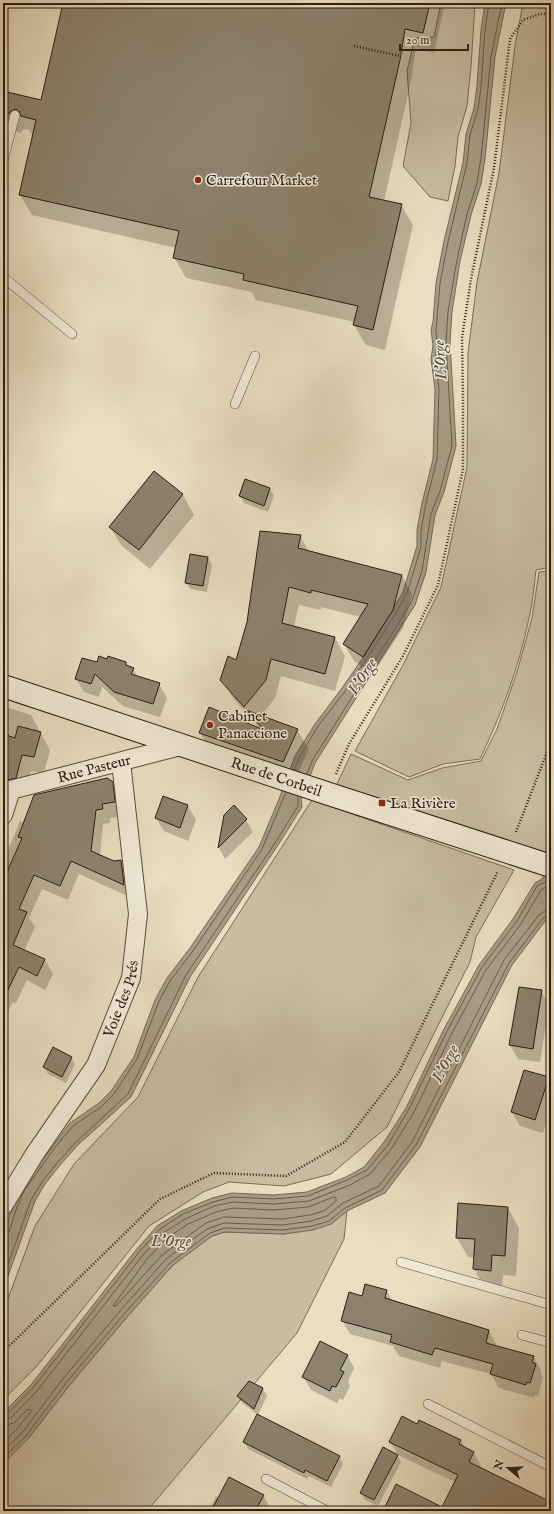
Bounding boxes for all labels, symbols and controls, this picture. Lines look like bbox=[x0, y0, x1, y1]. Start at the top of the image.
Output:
scale bar bbox=[400, 26, 468, 52]
text: 20 m bbox=[406, 33, 429, 48]
place label: Carrefour Market bbox=[206, 171, 317, 190]
marker: Carrefour Market bbox=[193, 175, 203, 185]
water label: L'Orge bbox=[430, 339, 452, 382]
water label: L'Orge bbox=[343, 654, 382, 700]
place label: Cabinet Panaccione bbox=[218, 707, 287, 743]
marker: Cabinet Panaccione bbox=[205, 720, 215, 730]
street label: Rue Pasteur bbox=[55, 750, 133, 787]
street label: Rue de Corbeil bbox=[228, 753, 325, 801]
place label: La Rivière bbox=[390, 794, 456, 813]
marker: La Rivière bbox=[377, 798, 387, 808]
street label: Voie des Prés bbox=[98, 959, 142, 1041]
water label: L'Orge bbox=[428, 1041, 464, 1087]
water label: L'Orge bbox=[150, 1232, 192, 1252]
north arrow bbox=[488, 1448, 528, 1488]
text: N bbox=[491, 1458, 508, 1473]

